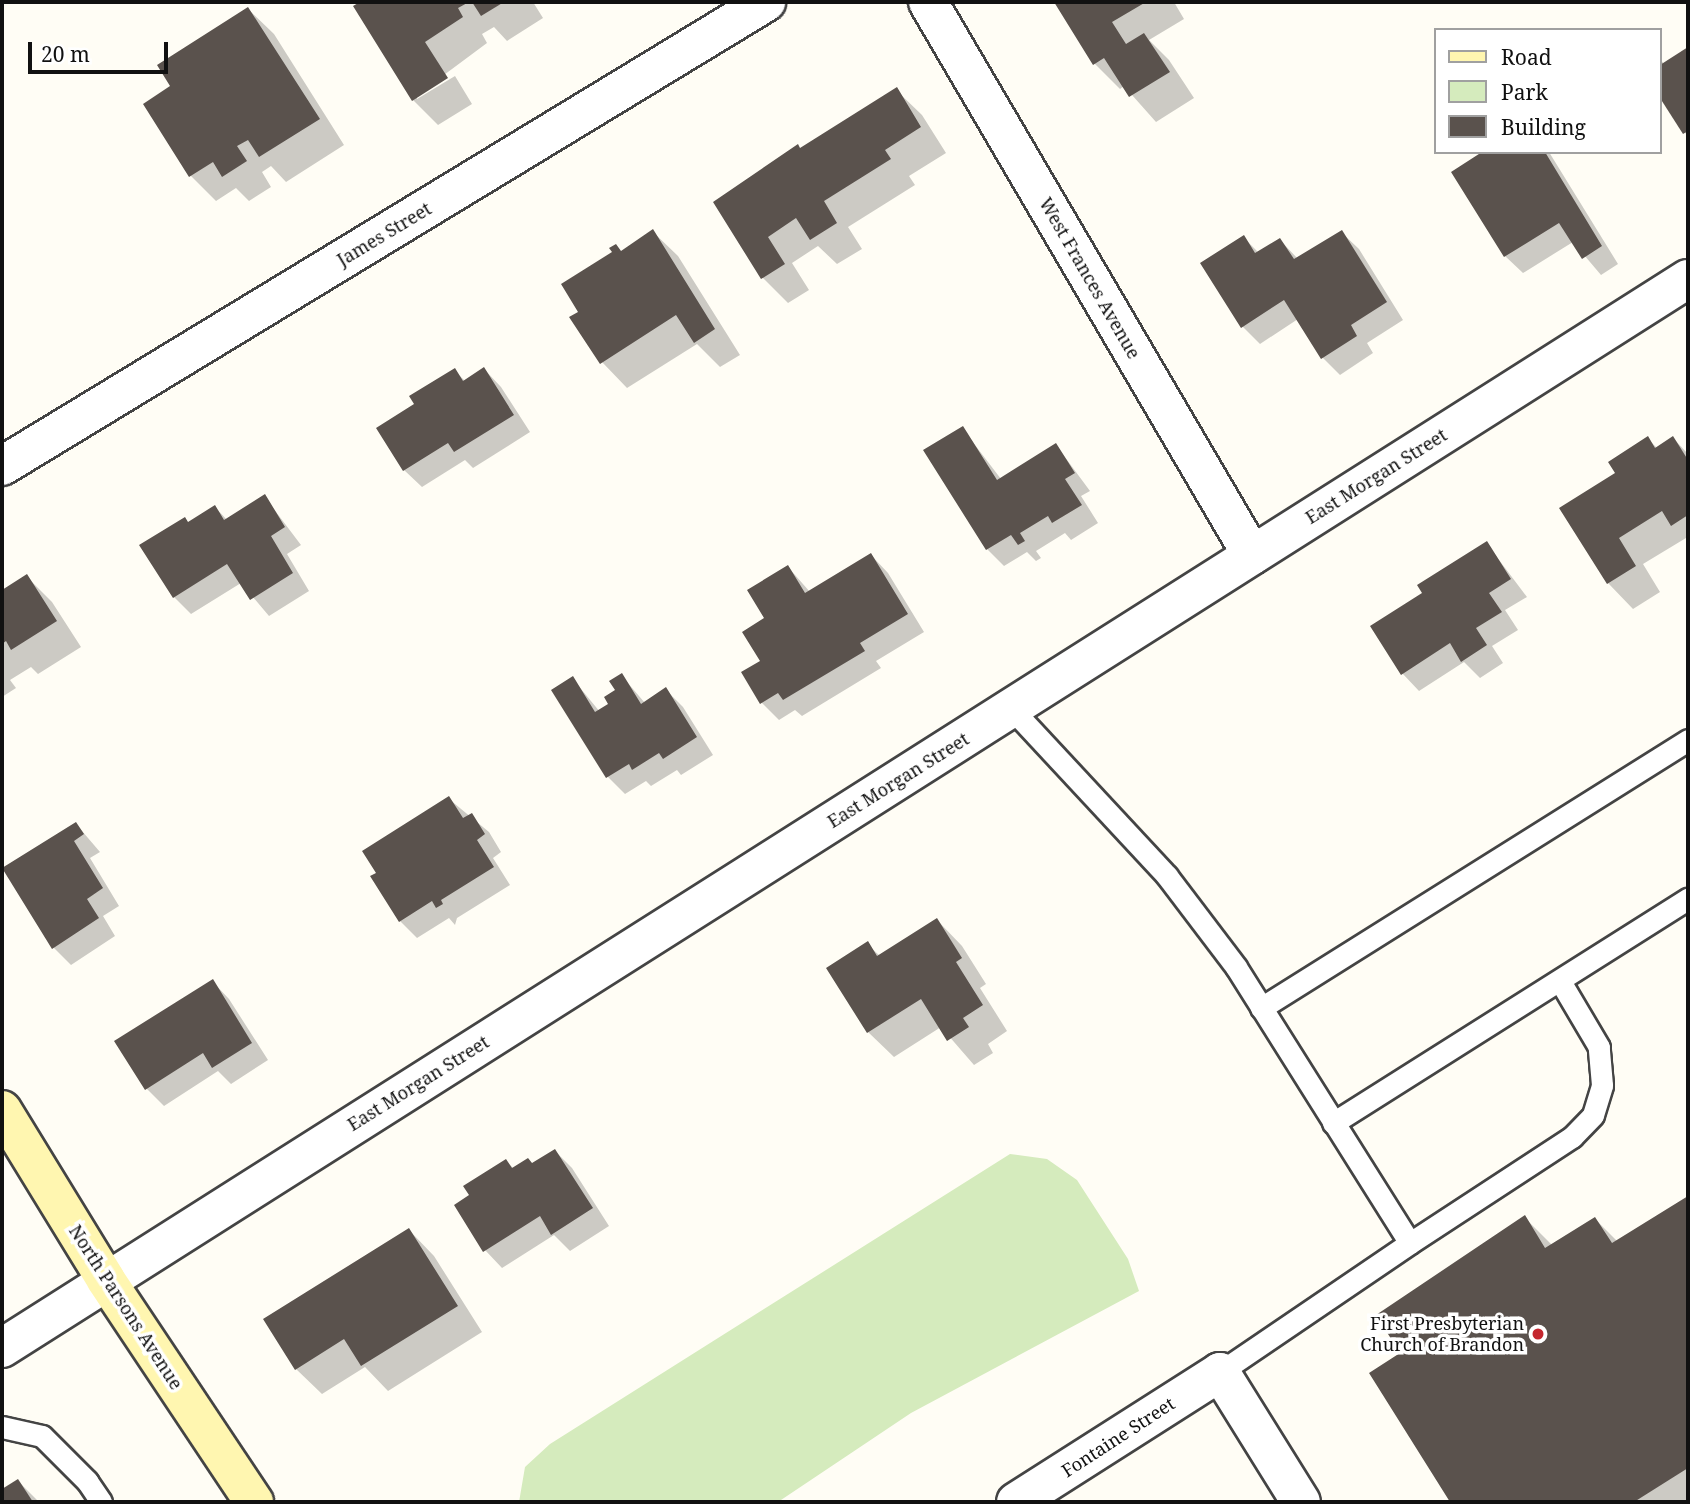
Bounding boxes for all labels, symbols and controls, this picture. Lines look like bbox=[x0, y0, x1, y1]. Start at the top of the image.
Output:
scale bar bbox=[32, 28, 172, 72]
legend bbox=[1434, 28, 1662, 154]
text: 20 m bbox=[41, 40, 90, 68]
text: Road bbox=[1501, 43, 1552, 71]
text: Park bbox=[1501, 78, 1548, 106]
text: Building bbox=[1501, 113, 1586, 141]
street label: West Frances Avenue bbox=[1035, 194, 1145, 362]
street label: James Street bbox=[333, 197, 435, 271]
street label: East Morgan Street bbox=[1301, 424, 1451, 528]
street label: East Morgan Street bbox=[823, 728, 973, 832]
street label: East Morgan Street bbox=[343, 1031, 493, 1135]
street label: North Parsons Avenue bbox=[65, 1221, 187, 1393]
place label: First Presbyterian Church of Brandon bbox=[1360, 1313, 1524, 1356]
marker: First Presbyterian Church of Brandon bbox=[1530, 1326, 1546, 1342]
street label: Fontaine Street bbox=[1058, 1392, 1178, 1482]

